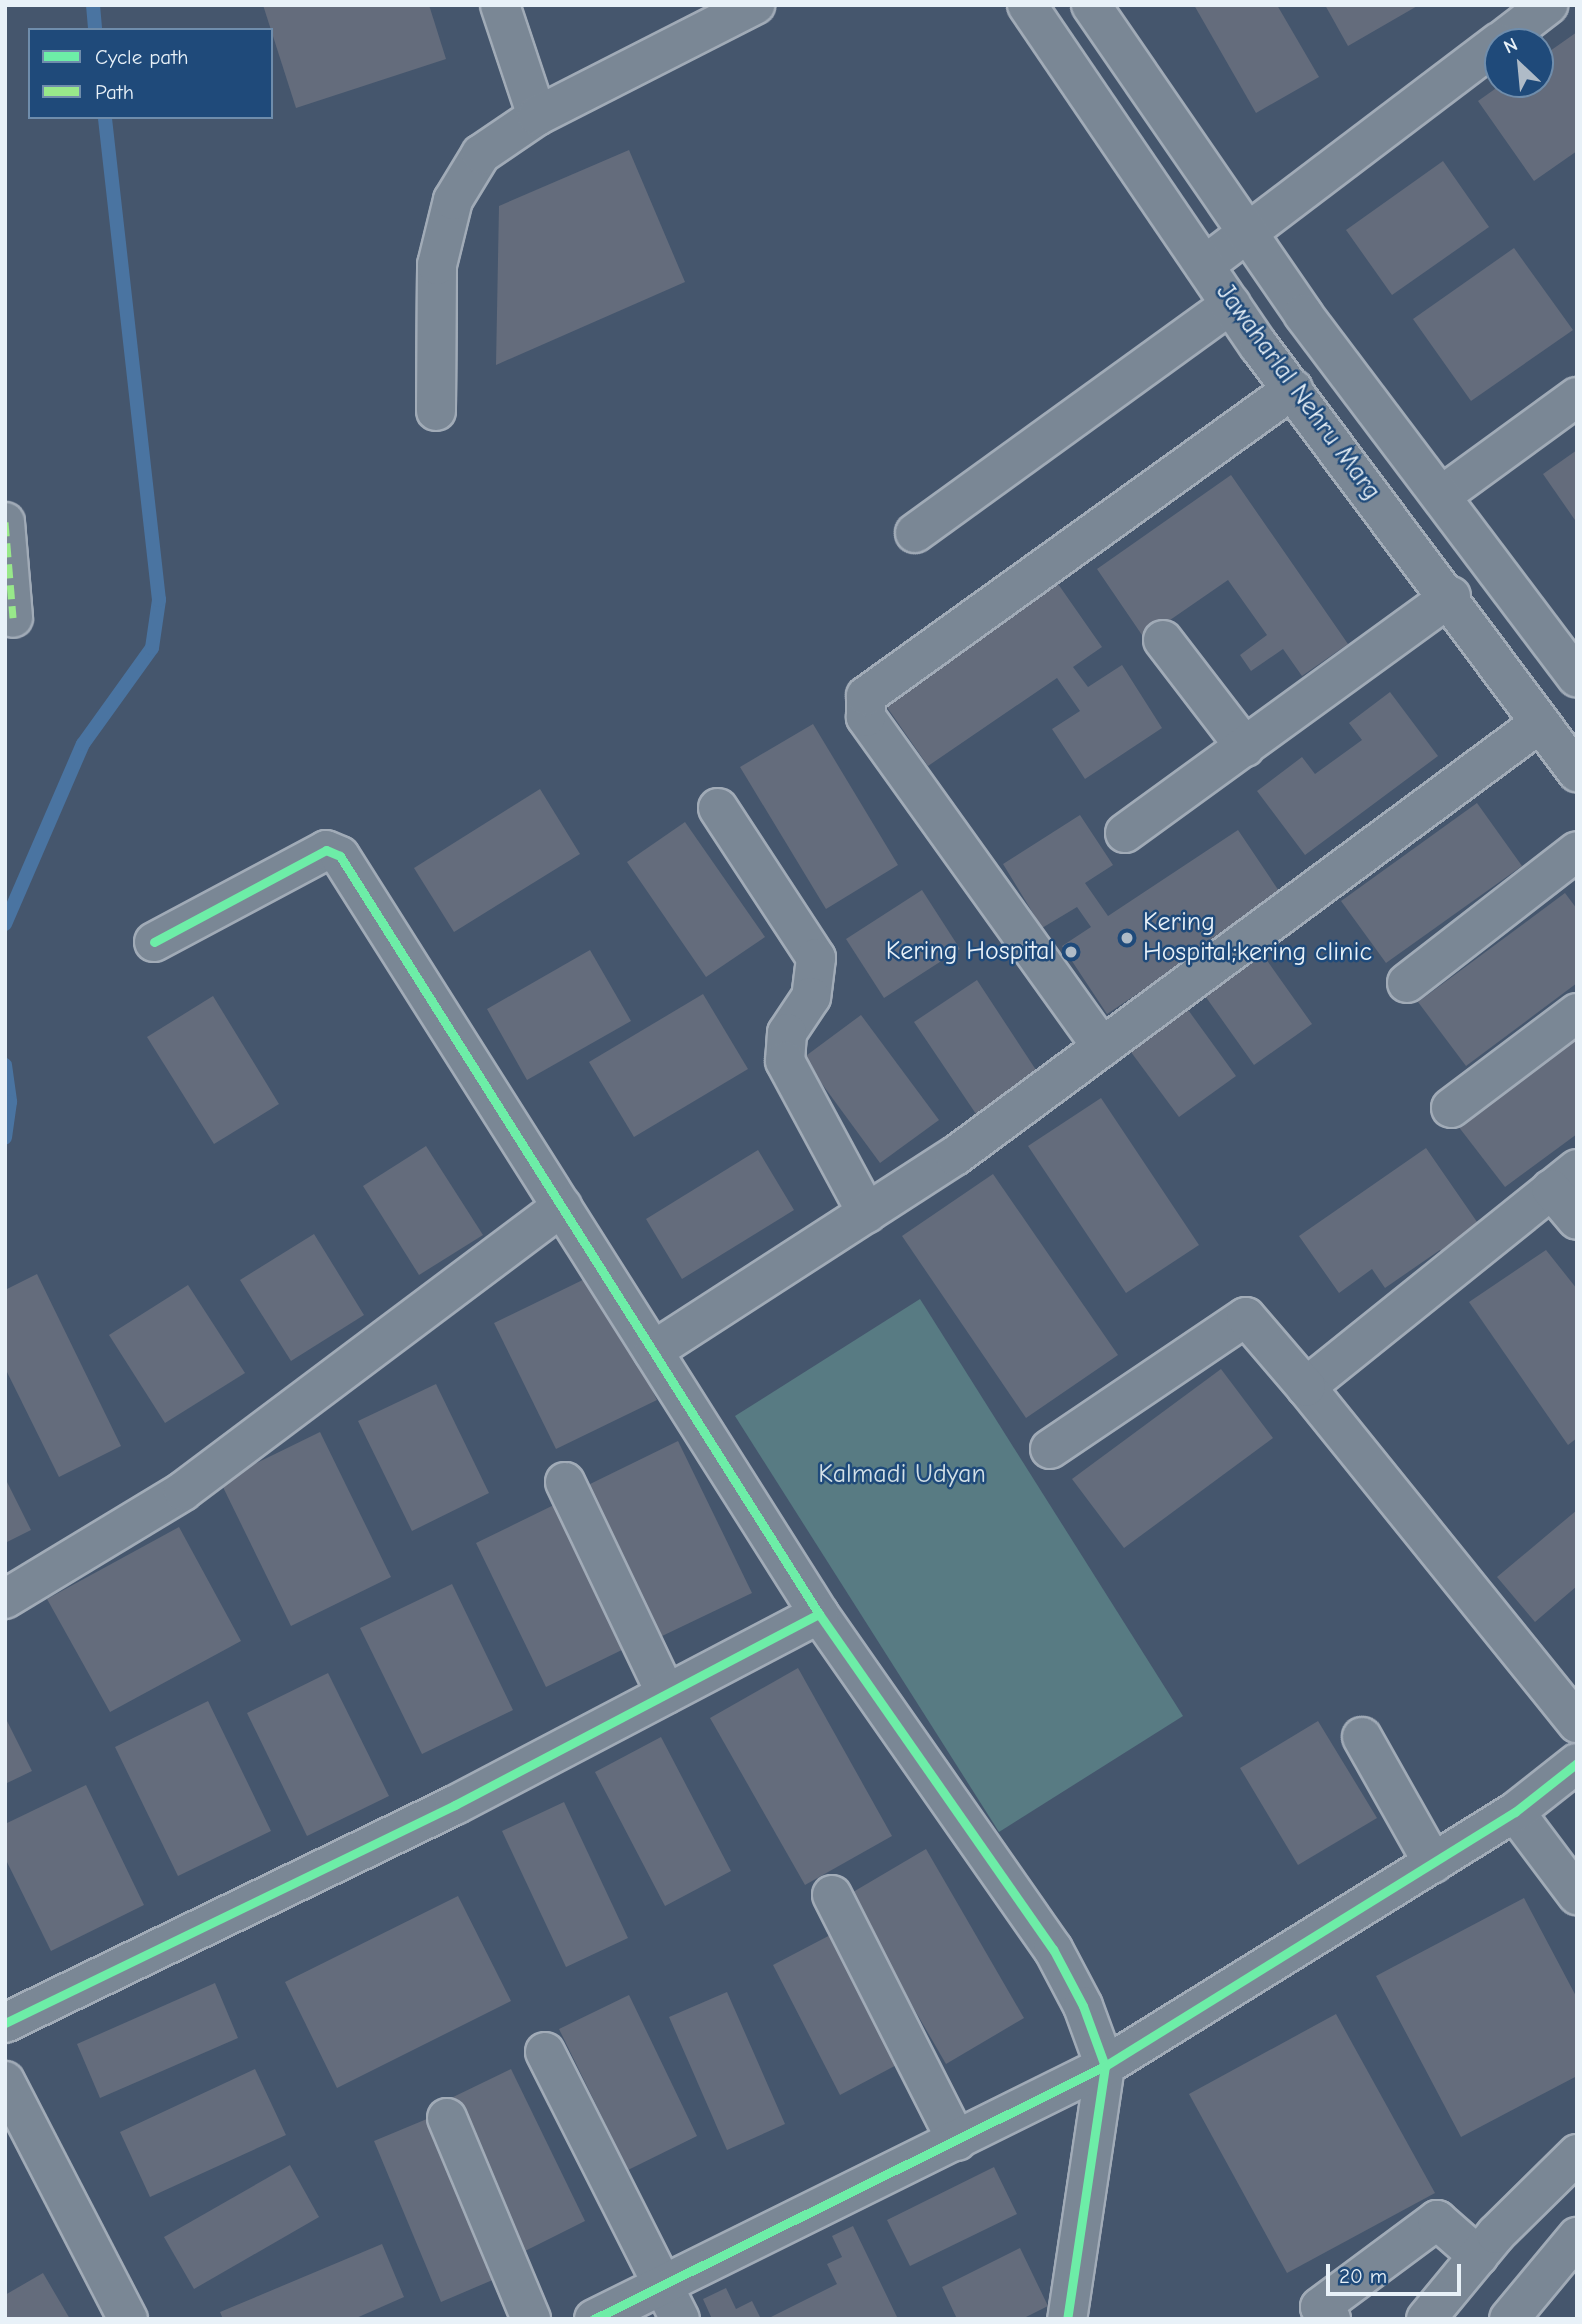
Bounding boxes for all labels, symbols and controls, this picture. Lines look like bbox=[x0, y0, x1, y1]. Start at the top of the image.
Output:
legend bbox=[28, 28, 273, 119]
north arrow bbox=[1484, 28, 1554, 98]
text: N bbox=[1500, 33, 1521, 59]
text: Cycle path bbox=[95, 45, 188, 69]
text: Path bbox=[95, 80, 134, 104]
street label: Jawaharlal Nehru Marg bbox=[1209, 278, 1387, 506]
place label: Kering Hospital;kering clinic bbox=[1143, 907, 1372, 968]
marker: Kering Hospital;kering clinic bbox=[1117, 928, 1137, 948]
place label: Kering Hospital bbox=[886, 936, 1055, 968]
marker: Kering Hospital bbox=[1061, 942, 1081, 962]
park label: Kalmadi Udyan bbox=[818, 1459, 986, 1491]
scale bar bbox=[1330, 2250, 1465, 2294]
text: 20 m bbox=[1339, 2264, 1387, 2288]

